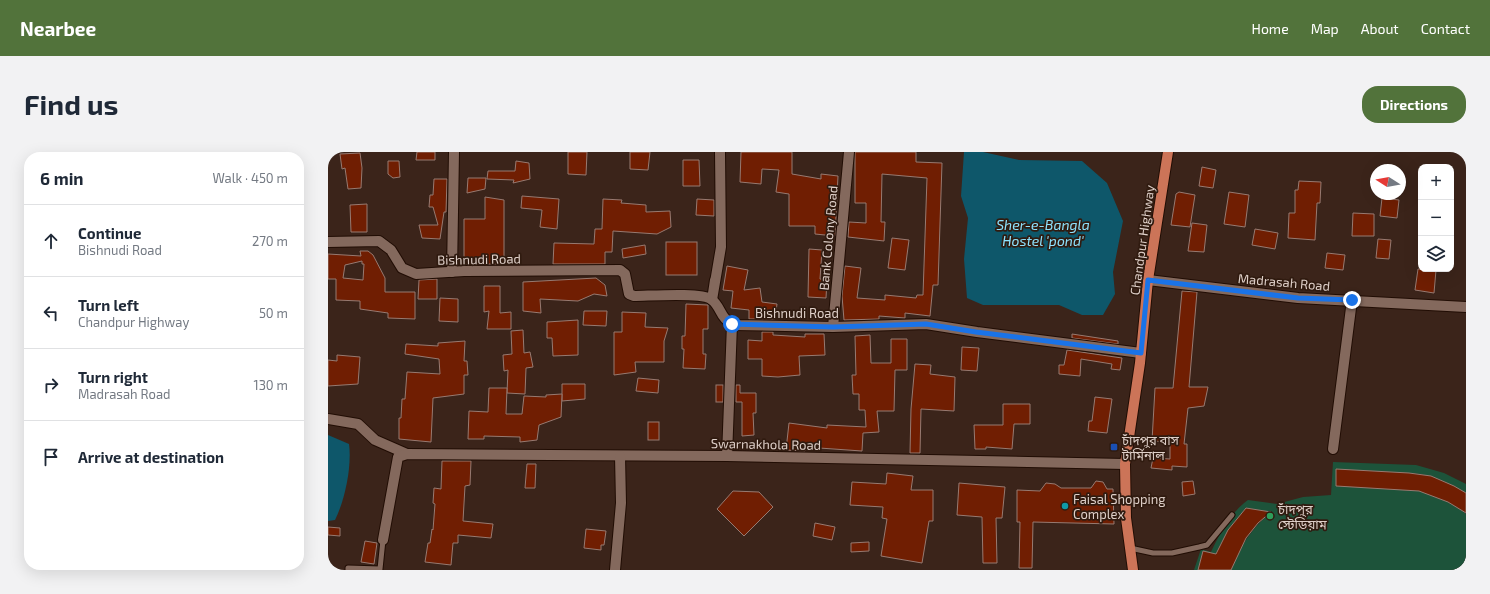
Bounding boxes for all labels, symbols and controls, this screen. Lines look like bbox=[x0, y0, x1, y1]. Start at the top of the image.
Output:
text: Nearbee bbox=[20, 17, 96, 40]
text: Home bbox=[1252, 20, 1289, 37]
text: Map bbox=[1311, 20, 1339, 37]
text: About bbox=[1361, 20, 1399, 37]
text: Contact bbox=[1421, 20, 1470, 37]
button: Directions bbox=[1362, 86, 1466, 123]
text: Find us bbox=[24, 87, 118, 121]
north arrow bbox=[1370, 164, 1406, 200]
map controls bbox=[1418, 164, 1454, 272]
button: + bbox=[1418, 164, 1454, 200]
text: 6 min bbox=[40, 168, 84, 188]
text: Walk · 450 m bbox=[212, 170, 288, 186]
street label: Chandpur Highway bbox=[1126, 184, 1158, 296]
street label: Bank Colony Road bbox=[815, 185, 841, 291]
button: − bbox=[1418, 200, 1454, 236]
water label: Sher-e-Bangla Hostel 'pond' bbox=[996, 216, 1090, 249]
text: Continue bbox=[78, 224, 141, 242]
icon: ahead bbox=[40, 230, 62, 252]
text: 270 m bbox=[252, 233, 288, 249]
button: layers bbox=[1418, 236, 1454, 272]
text: Bishnudi Road bbox=[78, 242, 162, 258]
street label: Bishnudi Road bbox=[437, 250, 521, 268]
street label: Madrasah Road bbox=[1237, 270, 1331, 294]
route end bbox=[1343, 291, 1361, 309]
text: Turn left bbox=[78, 296, 139, 314]
icon: left bbox=[40, 302, 62, 324]
text: 50 m bbox=[259, 305, 288, 321]
street label: Bishnudi Road bbox=[755, 305, 839, 321]
text: Chandpur Highway bbox=[78, 314, 189, 330]
route start bbox=[723, 315, 741, 333]
text: Turn right bbox=[78, 368, 148, 386]
icon: right bbox=[40, 374, 62, 396]
text: 130 m bbox=[253, 377, 288, 393]
text: Madrasah Road bbox=[78, 386, 170, 402]
place label: চাঁদপুর বাস টার্মিনাল bbox=[1121, 432, 1180, 463]
street label: Swarnakhola Road bbox=[711, 435, 821, 453]
marker: চাঁদপুর বাস টার্মিনাল bbox=[1109, 442, 1119, 452]
icon: arrive bbox=[40, 446, 62, 468]
text: Arrive at destination bbox=[78, 448, 224, 466]
place label: Faisal Shopping Complex bbox=[1073, 491, 1166, 522]
marker: Faisal Shopping Complex bbox=[1060, 501, 1070, 511]
place label: চাঁদপুর স্টেডিয়াম bbox=[1277, 501, 1328, 532]
marker: চাঁদপুর স্টেডিয়াম bbox=[1265, 511, 1275, 521]

